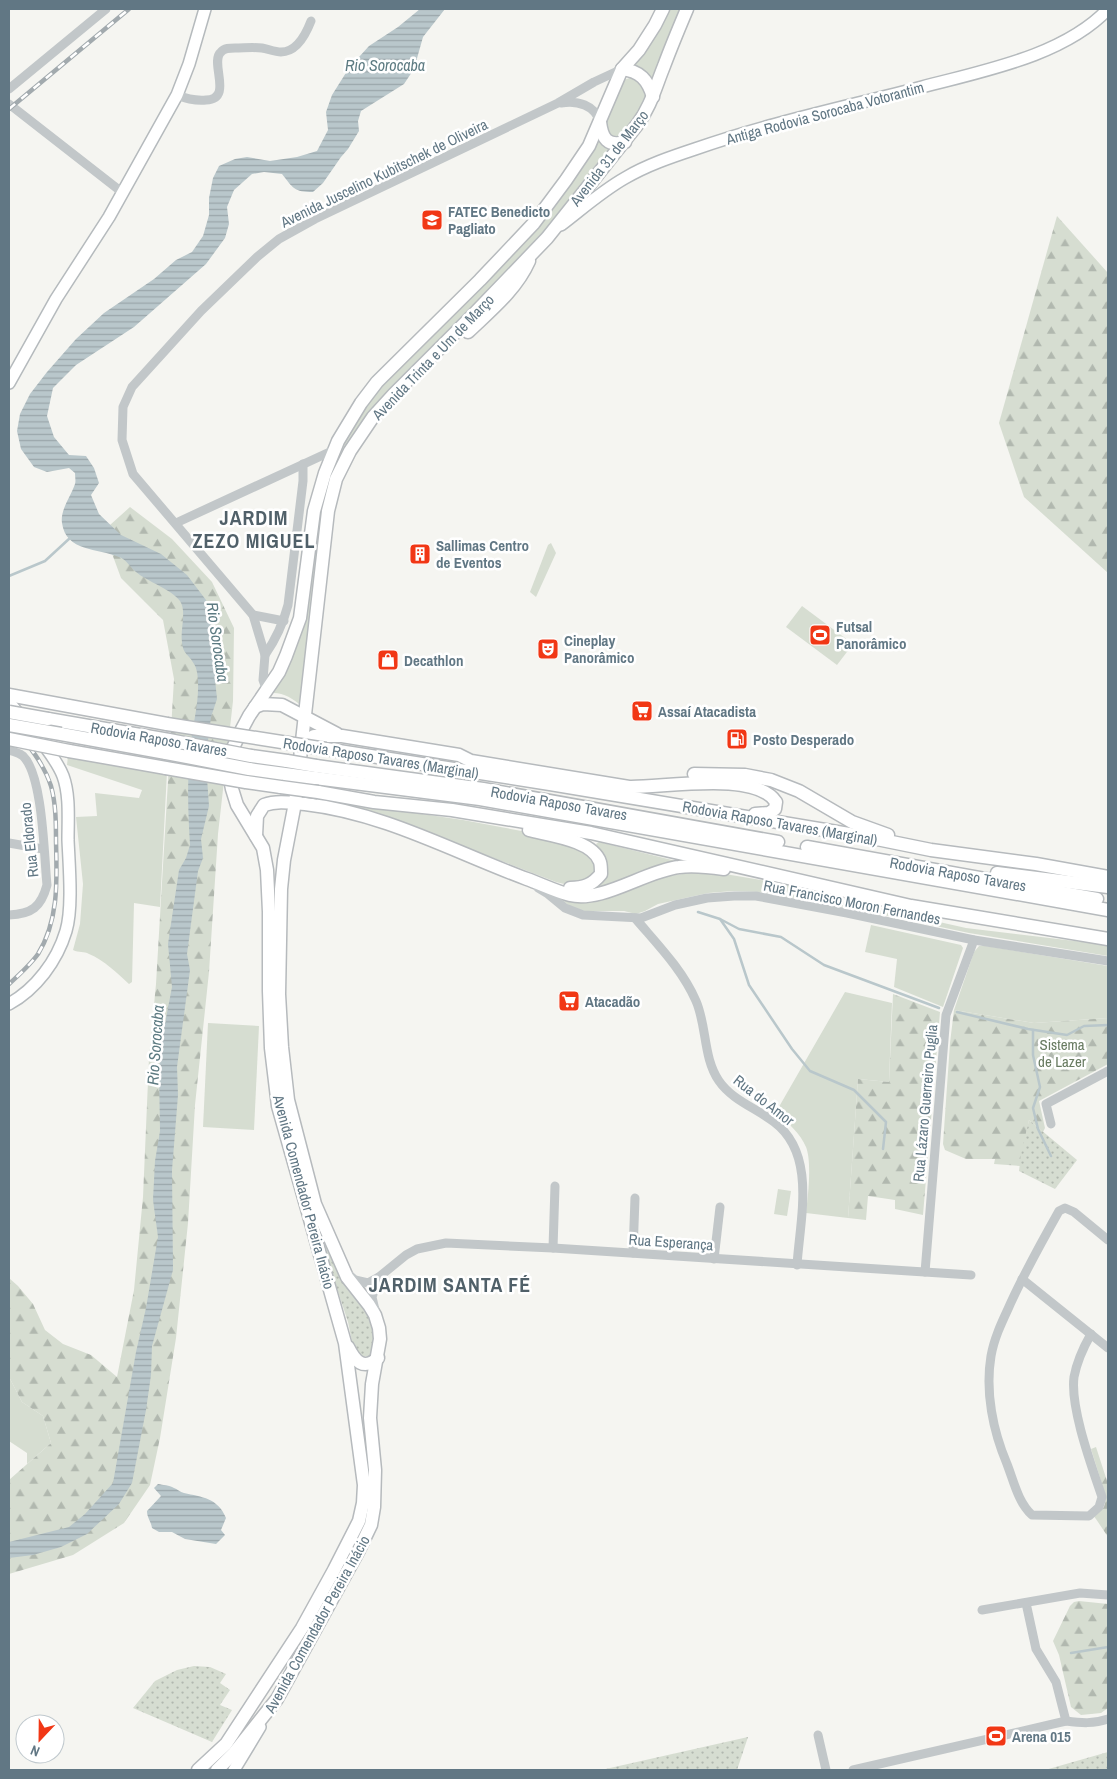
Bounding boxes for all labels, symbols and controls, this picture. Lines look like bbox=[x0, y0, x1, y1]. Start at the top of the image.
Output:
water label: Rio Sorocaba bbox=[345, 54, 425, 76]
street label: Antiga Rodovia Sorocaba Votorantim bbox=[723, 76, 926, 150]
street label: Avenida 31 de Março bbox=[564, 105, 653, 211]
street label: Avenida Juscelino Kubitschek de Oliveira bbox=[276, 113, 491, 233]
place label: FATEC Benedicto Pagliato bbox=[448, 201, 550, 239]
school or university icon: FATEC Benedicto Pagliato bbox=[420, 208, 444, 232]
street label: Avenida Trinta e Um de Março bbox=[367, 289, 499, 425]
district label: JARDIM ZEZO MIGUEL bbox=[192, 504, 316, 554]
place label: Sallimas Centro de Eventos bbox=[436, 535, 529, 573]
building icon: Sallimas Centro de Eventos bbox=[408, 542, 432, 566]
water label: Rio Sorocaba bbox=[202, 601, 234, 683]
place label: Futsal Panorâmico bbox=[836, 616, 906, 654]
sports icon: Futsal Panorâmico bbox=[808, 623, 832, 647]
place label: Cineplay Panorâmico bbox=[564, 630, 634, 668]
theatre icon: Cineplay Panorâmico bbox=[536, 637, 560, 661]
shop icon: Decathlon bbox=[376, 648, 400, 672]
place label: Decathlon bbox=[404, 650, 463, 671]
supermarket icon: Assaí Atacadista bbox=[630, 699, 654, 723]
place label: Assaí Atacadista bbox=[658, 701, 756, 722]
street label: Rodovia Raposo Tavares bbox=[89, 717, 229, 761]
fuel station icon: Posto Desperado bbox=[725, 727, 749, 751]
place label: Posto Desperado bbox=[753, 729, 854, 750]
street label: Rodovia Raposo Tavares (Marginal) bbox=[282, 732, 480, 784]
street label: Rodovia Raposo Tavares bbox=[489, 781, 629, 825]
street label: Rodovia Raposo Tavares (Marginal) bbox=[681, 796, 879, 850]
street label: Rua Eldorado bbox=[15, 801, 43, 879]
street label: Rodovia Raposo Tavares bbox=[888, 852, 1028, 896]
street label: Rua Francisco Moron Fernandes bbox=[762, 875, 942, 929]
supermarket icon: Atacadão bbox=[557, 989, 581, 1013]
place label: Atacadão bbox=[585, 991, 640, 1012]
water label: Rio Sorocaba bbox=[141, 1004, 169, 1086]
street label: Rua Lázaro Guerreiro Puglia bbox=[908, 1023, 942, 1183]
park label: Sistema de Lazer bbox=[1038, 1034, 1086, 1072]
street label: Rua do Amor bbox=[729, 1070, 799, 1130]
street label: Avenida Comendador Pereira Inácio bbox=[268, 1092, 340, 1292]
street label: Rua Esperança bbox=[628, 1229, 714, 1255]
district label: JARDIM SANTA FÉ bbox=[369, 1271, 531, 1298]
street label: Avenida Comendador Pereira Inácio bbox=[259, 1531, 375, 1717]
north arrow bbox=[15, 1714, 65, 1764]
sports icon: Arena 015 bbox=[984, 1724, 1008, 1748]
place label: Arena 015 bbox=[1012, 1726, 1071, 1747]
text: N bbox=[28, 1741, 42, 1761]

